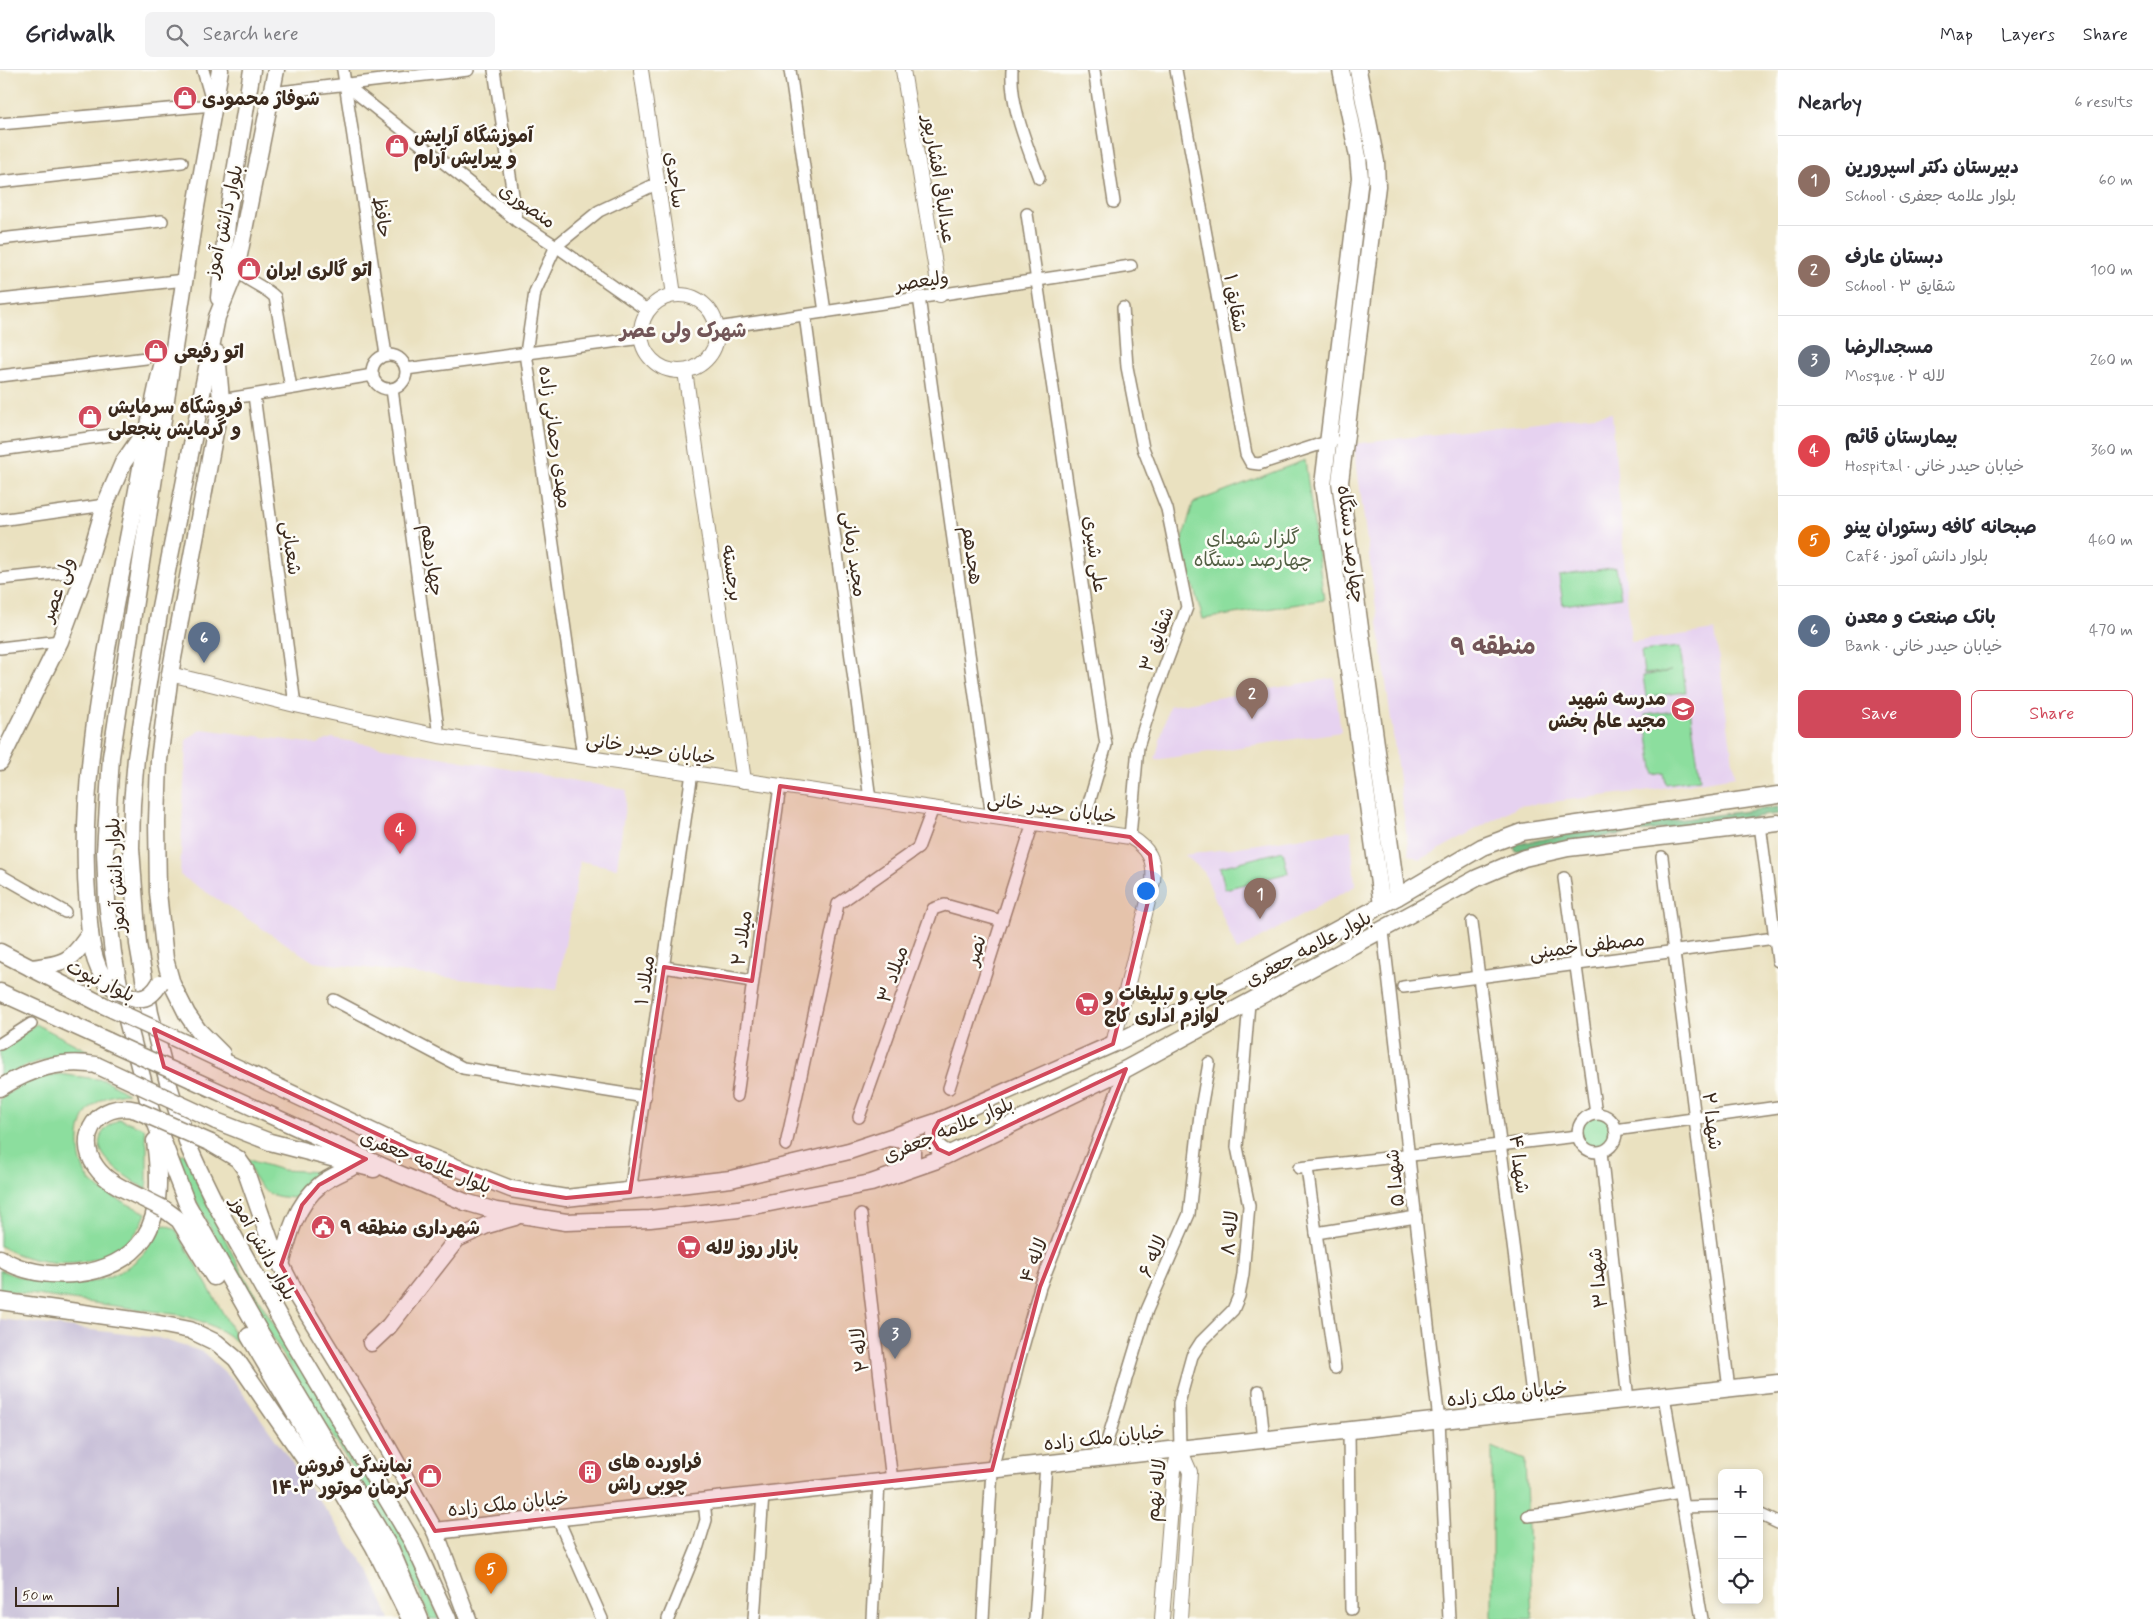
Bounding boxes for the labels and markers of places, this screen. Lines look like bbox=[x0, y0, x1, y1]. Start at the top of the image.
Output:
shop icon: شوفاژ محمودی bbox=[172, 85, 198, 111]
place label: شوفاژ محمودی bbox=[202, 87, 320, 112]
place label: آموزشگاه آرایش و پیرایش آرام bbox=[414, 124, 534, 172]
shop icon: آموزشگاه آرایش و پیرایش آرام bbox=[384, 133, 410, 159]
shop icon: اتو گالری ایران bbox=[236, 256, 262, 282]
place label: اتو گالری ایران bbox=[266, 258, 372, 283]
shop icon: اتو رفیعی bbox=[143, 338, 169, 364]
place label: اتو رفیعی bbox=[174, 340, 244, 365]
place label: فروشگاه سرمایش و گرمایش پنجعلی bbox=[108, 395, 243, 442]
shop icon: فروشگاه سرمایش و گرمایش پنجعلی bbox=[77, 404, 103, 430]
pin: 6 bbox=[188, 622, 220, 663]
pin: 2 bbox=[1236, 678, 1268, 719]
place label: مدرسه شهید مجید عالم بخش bbox=[1548, 687, 1666, 735]
school or university icon: مدرسه شهید مجید عالم بخش bbox=[1670, 696, 1696, 722]
pin: 4 bbox=[384, 813, 416, 854]
pin: 1 bbox=[1244, 878, 1276, 919]
place label: چاپ و تبلیغات و لوازم اداری کاج bbox=[1102, 982, 1228, 1030]
supermarket icon: چاپ و تبلیغات و لوازم اداری کاج bbox=[1074, 991, 1100, 1017]
public building icon: شهرداری منطقه ۹ bbox=[310, 1214, 336, 1240]
place label: شهرداری منطقه ۹ bbox=[340, 1216, 480, 1241]
supermarket icon: بازار روز لاله bbox=[676, 1234, 702, 1260]
place label: بازار روز لاله bbox=[706, 1236, 799, 1261]
pin: 3 bbox=[879, 1318, 911, 1359]
place label: فراورده های چوبی راش bbox=[608, 1450, 702, 1497]
place label: نمایندگی فروش ۱۴۰۳ کرمان موتور bbox=[272, 1454, 413, 1501]
building icon: فراورده های چوبی راش bbox=[577, 1459, 603, 1485]
shop icon: نمایندگی فروش ۱۴۰۳ کرمان موتور bbox=[417, 1463, 443, 1489]
pin: 5 bbox=[475, 1553, 507, 1594]

